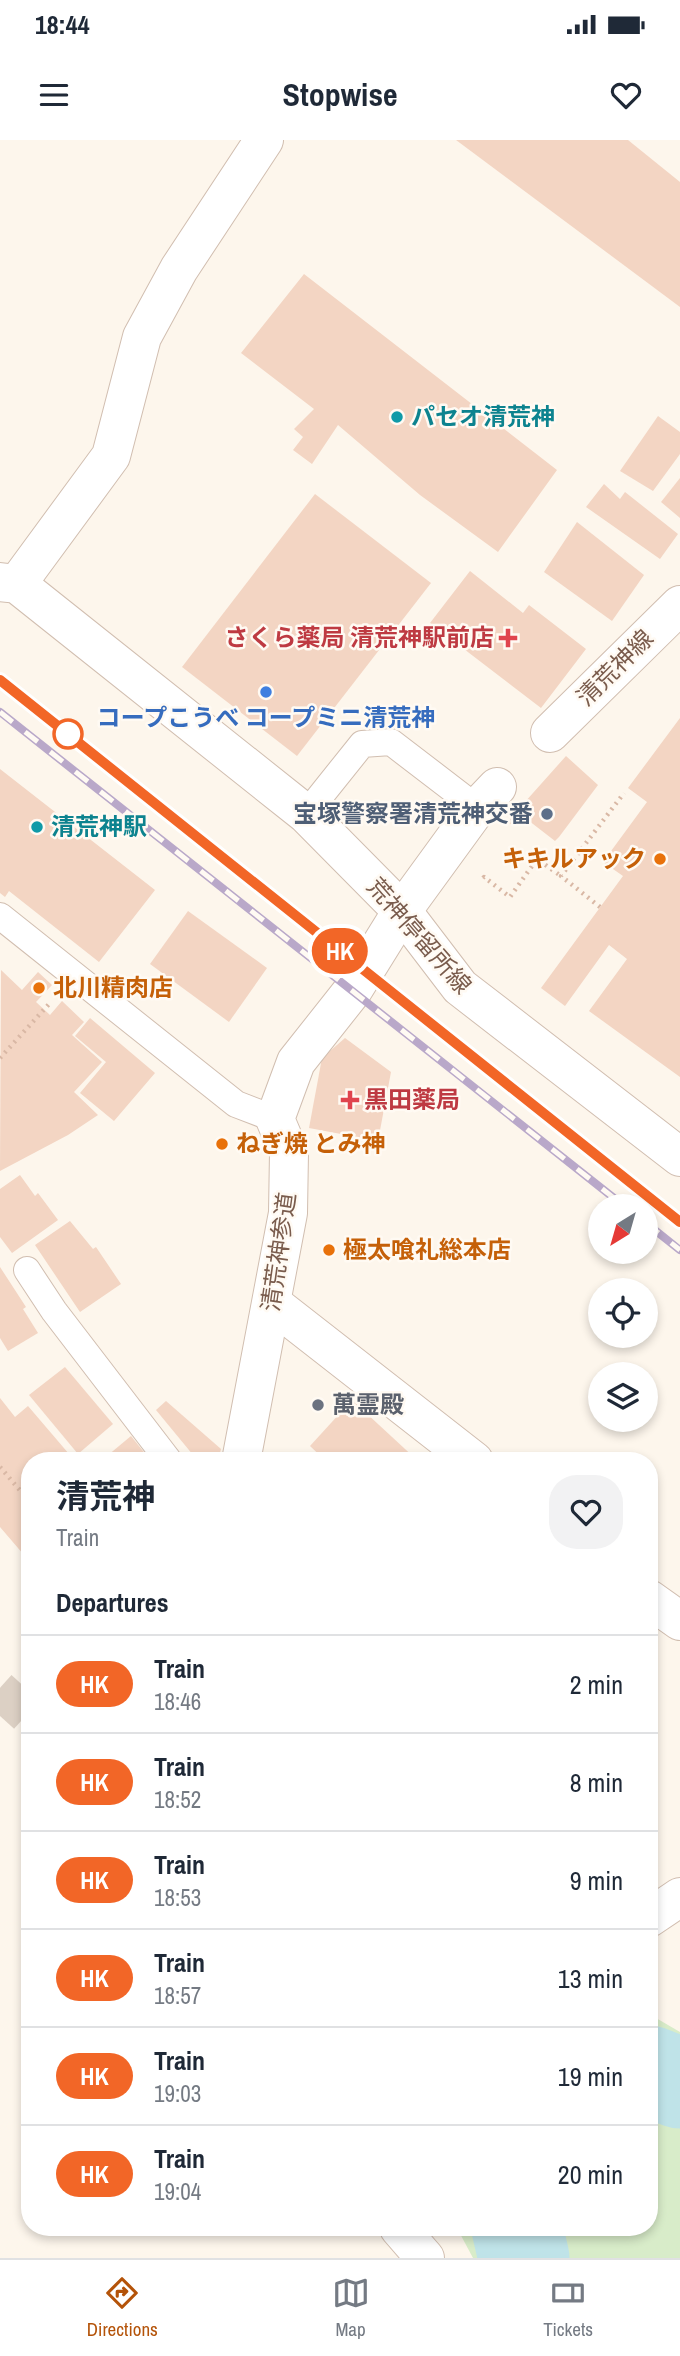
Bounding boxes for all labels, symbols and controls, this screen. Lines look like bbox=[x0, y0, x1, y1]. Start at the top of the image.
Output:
text: 18:44 bbox=[35, 7, 90, 42]
text: Stopwise bbox=[282, 73, 398, 116]
icon: menu bbox=[35, 76, 73, 114]
icon: heart bbox=[607, 76, 645, 114]
place label: パセオ清荒神 bbox=[411, 400, 555, 432]
marker: パセオ清荒神 bbox=[389, 409, 405, 425]
place label: さくら薬局 清荒神駅前店 bbox=[225, 621, 494, 653]
street label: 清荒神線 bbox=[569, 622, 660, 713]
marker: さくら薬局 清荒神駅前店 bbox=[500, 630, 516, 646]
marker: コープこうべ コープミニ清荒神 bbox=[258, 684, 274, 700]
place label: コープこうべ コープミニ清荒神 bbox=[97, 701, 435, 733]
unlabelled marker bbox=[53, 719, 83, 749]
place label: 宝塚警察署清荒神交番 bbox=[293, 797, 533, 829]
marker: 宝塚警察署清荒神交番 bbox=[539, 806, 555, 822]
place label: 清荒神駅 bbox=[51, 810, 147, 842]
marker: 清荒神駅 bbox=[29, 819, 45, 835]
place label: キキルアック bbox=[502, 842, 646, 874]
marker: キキルアック bbox=[652, 851, 668, 867]
street label: 荒神停留所線 bbox=[360, 871, 479, 1000]
line badge: HK bbox=[308, 928, 372, 974]
text: HK bbox=[326, 935, 354, 967]
place label: 北川精肉店 bbox=[53, 971, 173, 1003]
marker: 北川精肉店 bbox=[31, 980, 47, 996]
place label: 黒田薬局 bbox=[364, 1083, 460, 1115]
marker: 黒田薬局 bbox=[342, 1092, 358, 1108]
place label: ねぎ焼 とみ神 bbox=[236, 1127, 385, 1159]
marker: ねぎ焼 とみ神 bbox=[214, 1136, 230, 1152]
street label: 清荒神参道 bbox=[254, 1190, 302, 1314]
north arrow bbox=[588, 1194, 658, 1264]
map controls bbox=[588, 1194, 658, 1432]
place label: 極太喰礼総本店 bbox=[343, 1233, 511, 1265]
marker: 極太喰礼総本店 bbox=[321, 1242, 337, 1258]
button: locate bbox=[588, 1278, 658, 1348]
button: layers bbox=[588, 1362, 658, 1432]
place label: 萬霊殿 bbox=[332, 1388, 404, 1420]
marker: 萬霊殿 bbox=[310, 1397, 326, 1413]
text: 清荒神 bbox=[56, 1474, 155, 1518]
button: heart bbox=[549, 1475, 623, 1549]
text: Train bbox=[56, 1522, 99, 1553]
text: Departures bbox=[56, 1585, 169, 1620]
text: Train bbox=[154, 1651, 205, 1686]
text: 2 min bbox=[570, 1667, 623, 1702]
text: HK bbox=[80, 1668, 109, 1700]
text: 18:46 bbox=[154, 1686, 201, 1717]
text: Train bbox=[154, 1749, 205, 1784]
text: 8 min bbox=[570, 1765, 623, 1800]
text: HK bbox=[80, 1766, 109, 1798]
text: 18:52 bbox=[154, 1784, 201, 1815]
text: Train bbox=[154, 1847, 205, 1882]
text: 9 min bbox=[570, 1863, 623, 1898]
text: HK bbox=[80, 1864, 109, 1896]
text: 18:53 bbox=[154, 1882, 201, 1913]
text: Train bbox=[154, 1945, 205, 1980]
text: 13 min bbox=[558, 1961, 623, 1996]
text: HK bbox=[80, 1962, 109, 1994]
text: 18:57 bbox=[154, 1980, 201, 2011]
text: Train bbox=[154, 2043, 205, 2078]
text: 19 min bbox=[558, 2059, 623, 2094]
text: HK bbox=[80, 2060, 109, 2092]
text: 19:03 bbox=[154, 2078, 201, 2109]
text: Train bbox=[154, 2141, 205, 2176]
text: 20 min bbox=[558, 2157, 623, 2192]
text: HK bbox=[80, 2158, 109, 2190]
text: 19:04 bbox=[154, 2176, 201, 2207]
tab: Directions bbox=[87, 2274, 158, 2342]
tab: Map bbox=[332, 2274, 370, 2342]
tab: Tickets bbox=[543, 2274, 593, 2342]

